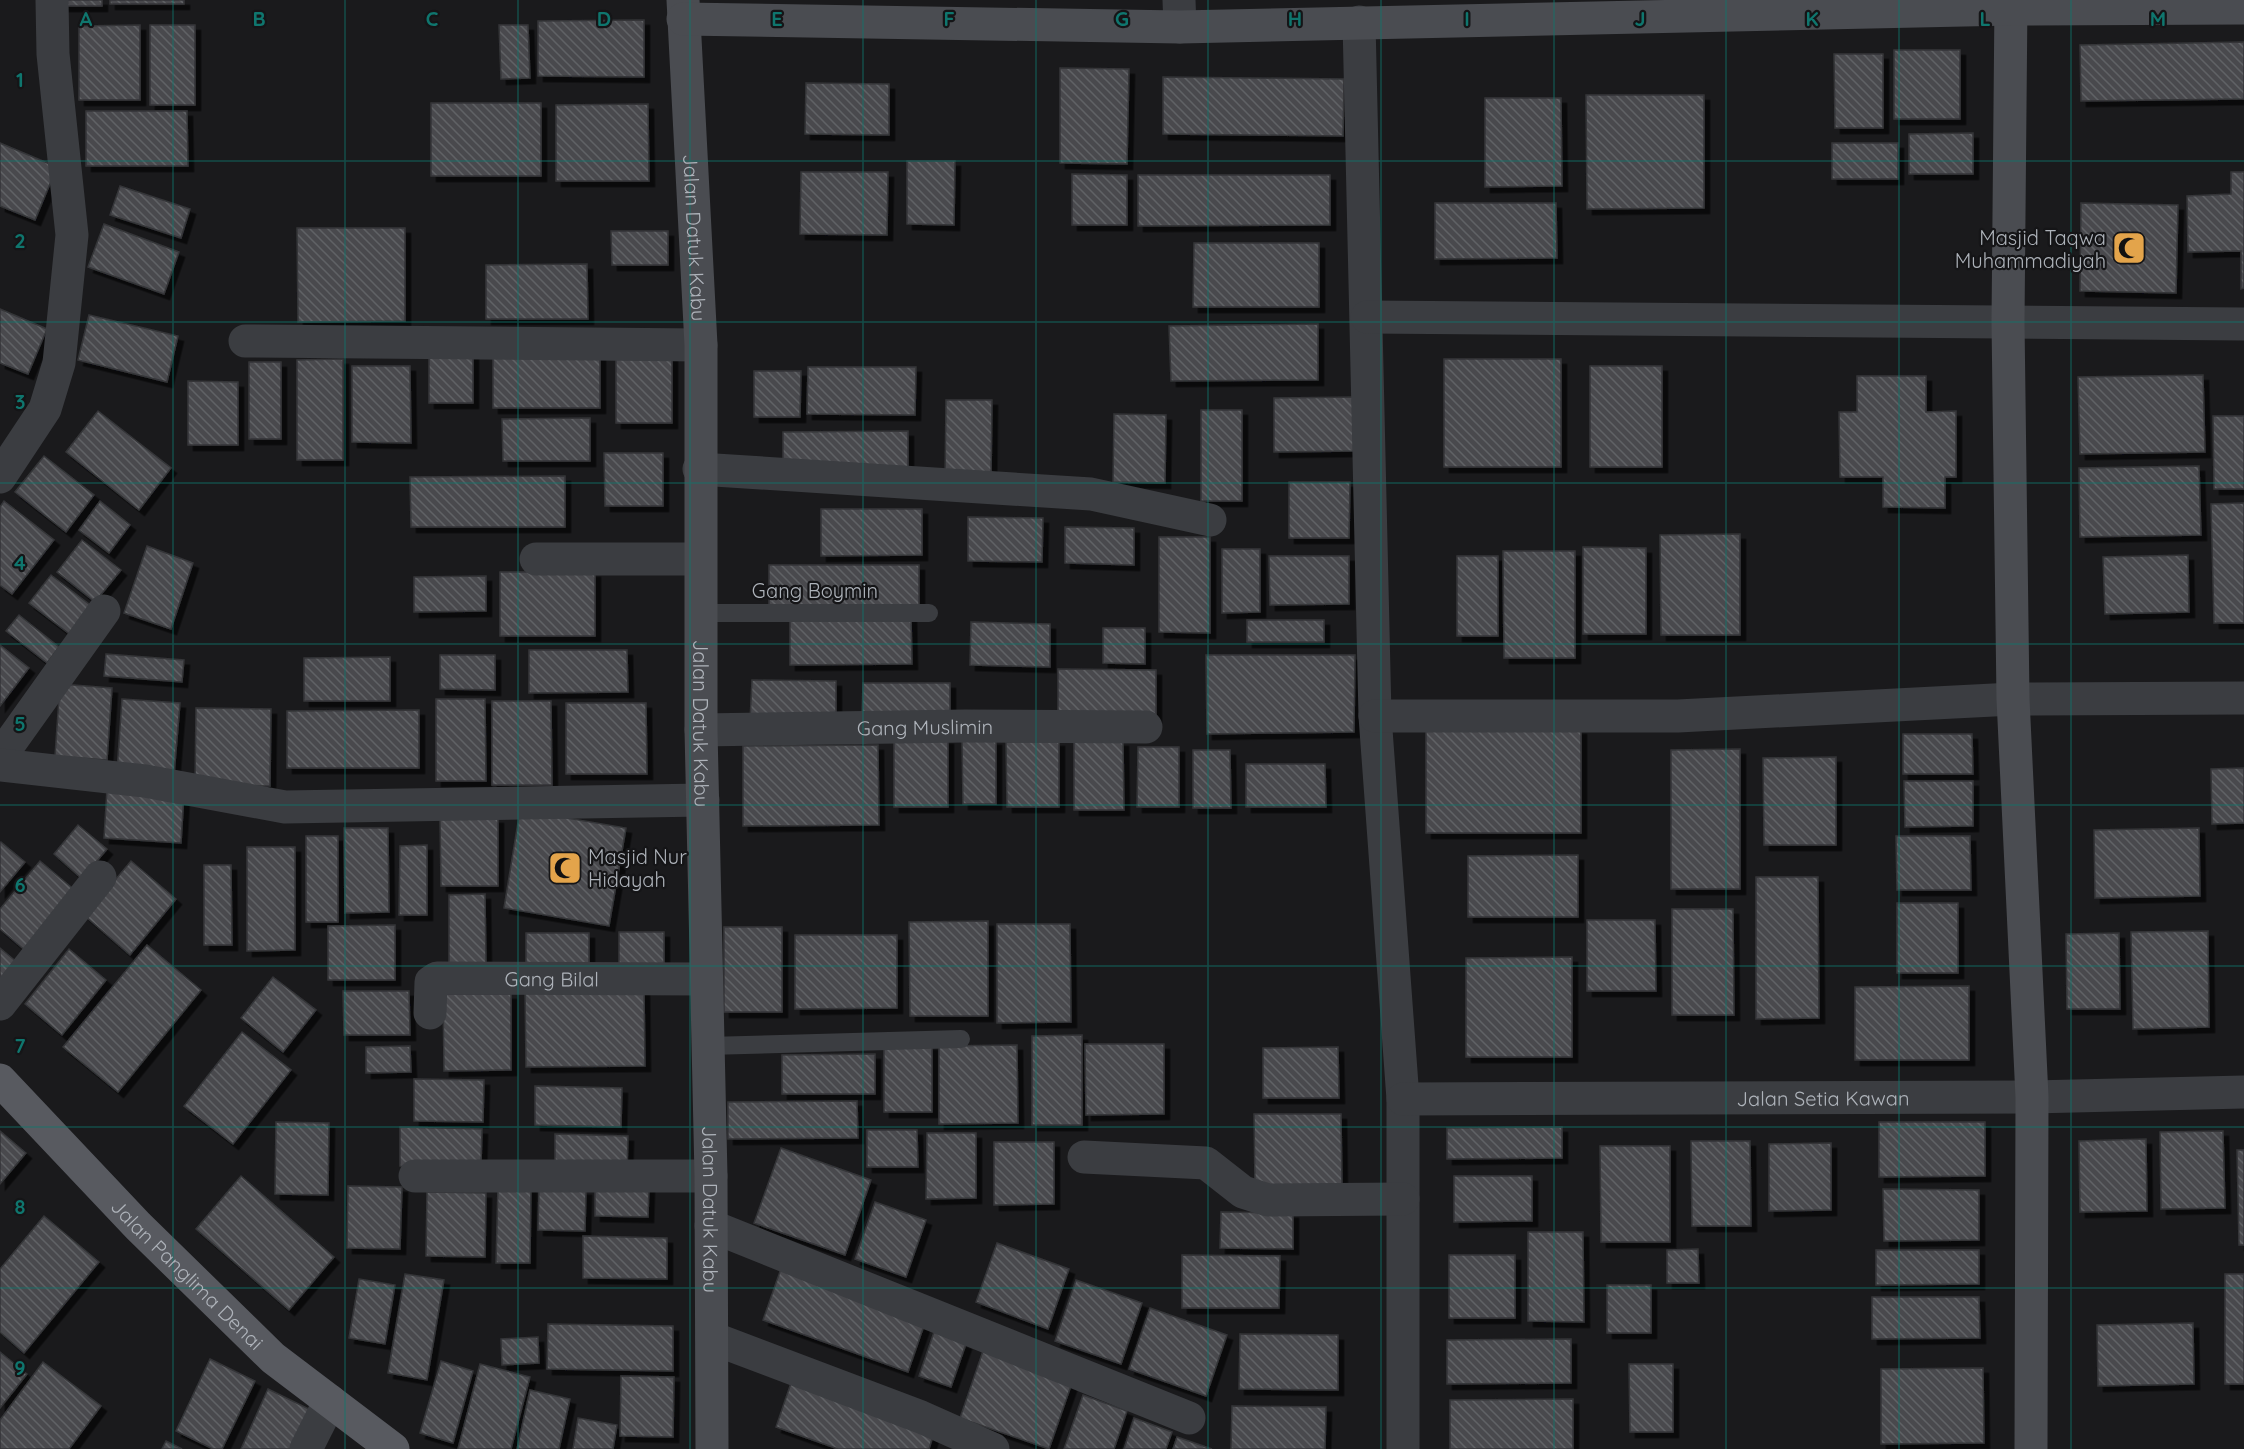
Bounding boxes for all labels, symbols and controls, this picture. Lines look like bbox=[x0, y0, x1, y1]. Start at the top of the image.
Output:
text: A bbox=[80, 6, 93, 31]
text: B bbox=[252, 6, 266, 31]
text: C bbox=[426, 6, 439, 31]
text: D bbox=[597, 6, 611, 31]
text: E bbox=[771, 6, 783, 31]
text: F bbox=[943, 6, 955, 31]
text: G bbox=[1115, 6, 1129, 31]
text: H bbox=[1288, 6, 1302, 31]
text: I bbox=[1464, 6, 1470, 31]
text: J bbox=[1634, 6, 1646, 31]
text: K bbox=[1805, 6, 1819, 31]
text: L bbox=[1979, 6, 1991, 31]
text: M bbox=[2150, 6, 2166, 31]
text: 1 bbox=[16, 67, 24, 92]
street label: Jalan Datuk Kabu bbox=[679, 153, 712, 322]
place label: Masjid Taqwa Muhammadiyah bbox=[1955, 225, 2106, 273]
text: 2 bbox=[14, 228, 26, 253]
mosque icon: Masjid Taqwa Muhammadiyah bbox=[2111, 230, 2147, 266]
text: 3 bbox=[15, 389, 25, 414]
text: 4 bbox=[14, 550, 26, 575]
street label: Gang Boymin bbox=[752, 578, 878, 603]
street label: Jalan Datuk Kabu bbox=[689, 640, 715, 807]
text: 5 bbox=[14, 711, 26, 736]
street label: Gang Muslimin bbox=[857, 713, 993, 740]
place label: Masjid Nur Hidayah bbox=[588, 844, 687, 892]
mosque icon: Masjid Nur Hidayah bbox=[547, 850, 583, 886]
text: 6 bbox=[14, 872, 26, 897]
street label: Gang Bilal bbox=[504, 966, 599, 991]
text: 7 bbox=[15, 1033, 26, 1058]
street label: Jalan Setia Kawan bbox=[1737, 1085, 1909, 1110]
street label: Jalan Datuk Kabu bbox=[697, 1125, 724, 1293]
text: 8 bbox=[15, 1194, 26, 1219]
street label: Jalan Panglima Denai bbox=[106, 1194, 269, 1355]
text: 9 bbox=[14, 1355, 26, 1380]

